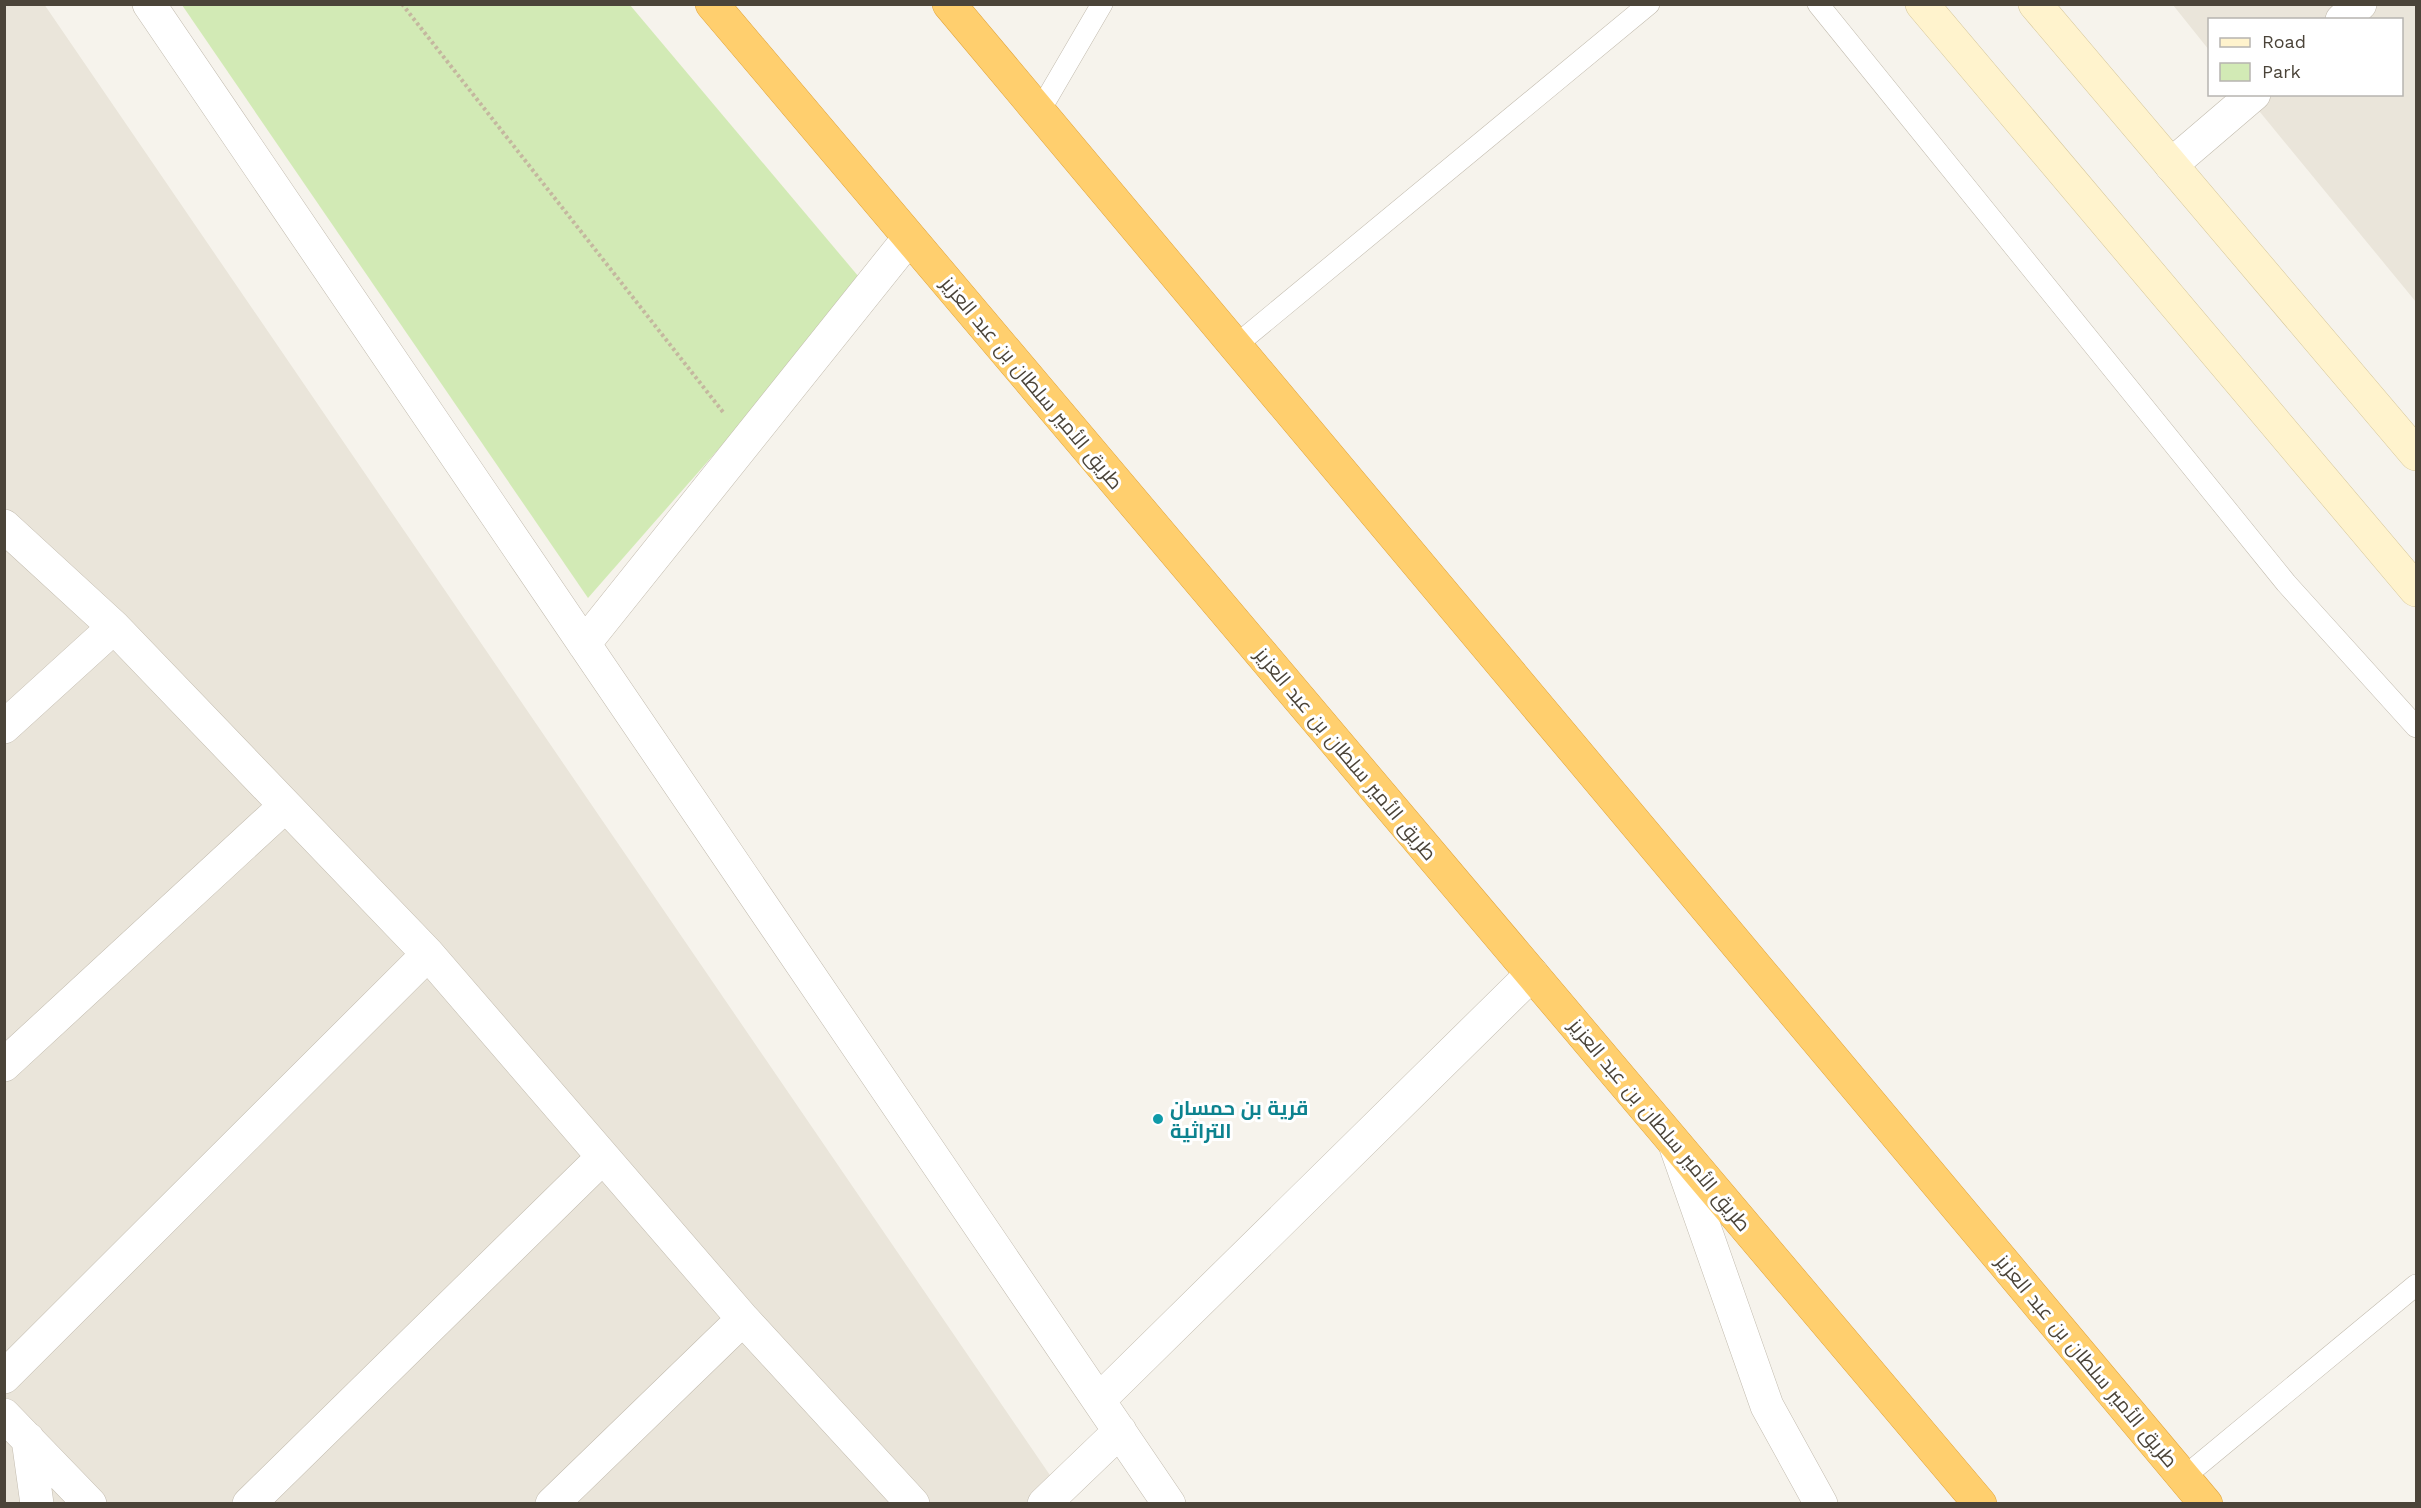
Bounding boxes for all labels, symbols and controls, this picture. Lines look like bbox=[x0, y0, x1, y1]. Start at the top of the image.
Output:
legend bbox=[2208, 18, 2403, 96]
text: Road bbox=[2262, 31, 2306, 52]
text: Park bbox=[2262, 61, 2301, 82]
street label: طريق الأمير سلطان بن عبد العزيز bbox=[935, 271, 1128, 495]
street label: طريق الأمير سلطان بن عبد العزيز bbox=[1249, 642, 1442, 866]
street label: طريق الأمير سلطان بن عبد العزيز bbox=[1563, 1013, 1756, 1237]
place label: قرية بن حمسان التراثية bbox=[1170, 1096, 1308, 1143]
marker: قرية بن حمسان التراثية bbox=[1151, 1112, 1165, 1126]
street label: طريق الأمير سلطان بن عبد العزيز bbox=[1990, 1249, 2183, 1473]

